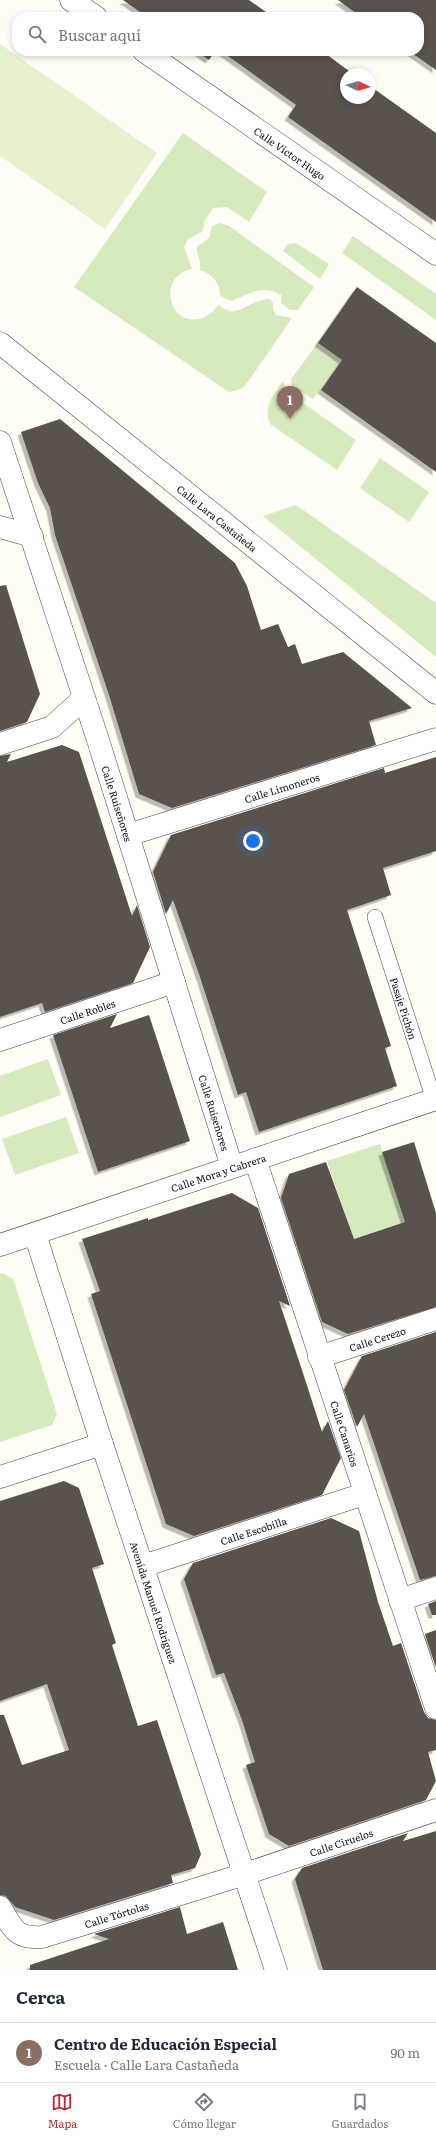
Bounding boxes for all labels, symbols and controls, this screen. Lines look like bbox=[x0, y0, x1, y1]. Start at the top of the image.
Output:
search box bbox=[12, 12, 424, 56]
icon: search bbox=[26, 23, 48, 45]
text: Buscar aquí bbox=[58, 23, 141, 46]
north arrow bbox=[340, 68, 376, 104]
street label: Calle Víctor Hugo bbox=[251, 122, 329, 183]
pin: 1 bbox=[277, 386, 303, 419]
street label: Calle Lara Castañeda bbox=[174, 481, 261, 555]
street label: Calle Ruiseñores bbox=[99, 763, 137, 844]
street label: Calle Limoneros bbox=[242, 768, 322, 806]
your location bbox=[243, 831, 263, 851]
street label: Pasaje Pichón bbox=[387, 975, 422, 1042]
street label: Calle Robles bbox=[58, 995, 117, 1027]
street label: Calle Ruiseñores bbox=[196, 1073, 234, 1153]
street label: Calle Mora y Cabrera bbox=[169, 1149, 268, 1195]
street label: Calle Cerezo bbox=[347, 1322, 407, 1354]
street label: Calle Canarios bbox=[328, 1399, 363, 1469]
street label: Calle Escobilla bbox=[218, 1512, 289, 1548]
street label: Avenida Manuel Rodríguez bbox=[127, 1539, 182, 1665]
street label: Calle Ciruelos bbox=[307, 1824, 375, 1859]
street label: Calle Tórtolas bbox=[82, 1897, 151, 1931]
text: Cerca bbox=[16, 1984, 65, 2009]
text: Centro de Educación Especial bbox=[54, 2032, 277, 2055]
text: 1 bbox=[26, 2043, 32, 2062]
text: 90 m bbox=[390, 2043, 420, 2062]
text: Escuela · Calle Lara Castañeda bbox=[54, 2055, 239, 2074]
tab: Mapa bbox=[48, 2091, 77, 2131]
tab: Cómo llegar bbox=[173, 2091, 236, 2131]
tab: Guardados bbox=[332, 2091, 388, 2131]

